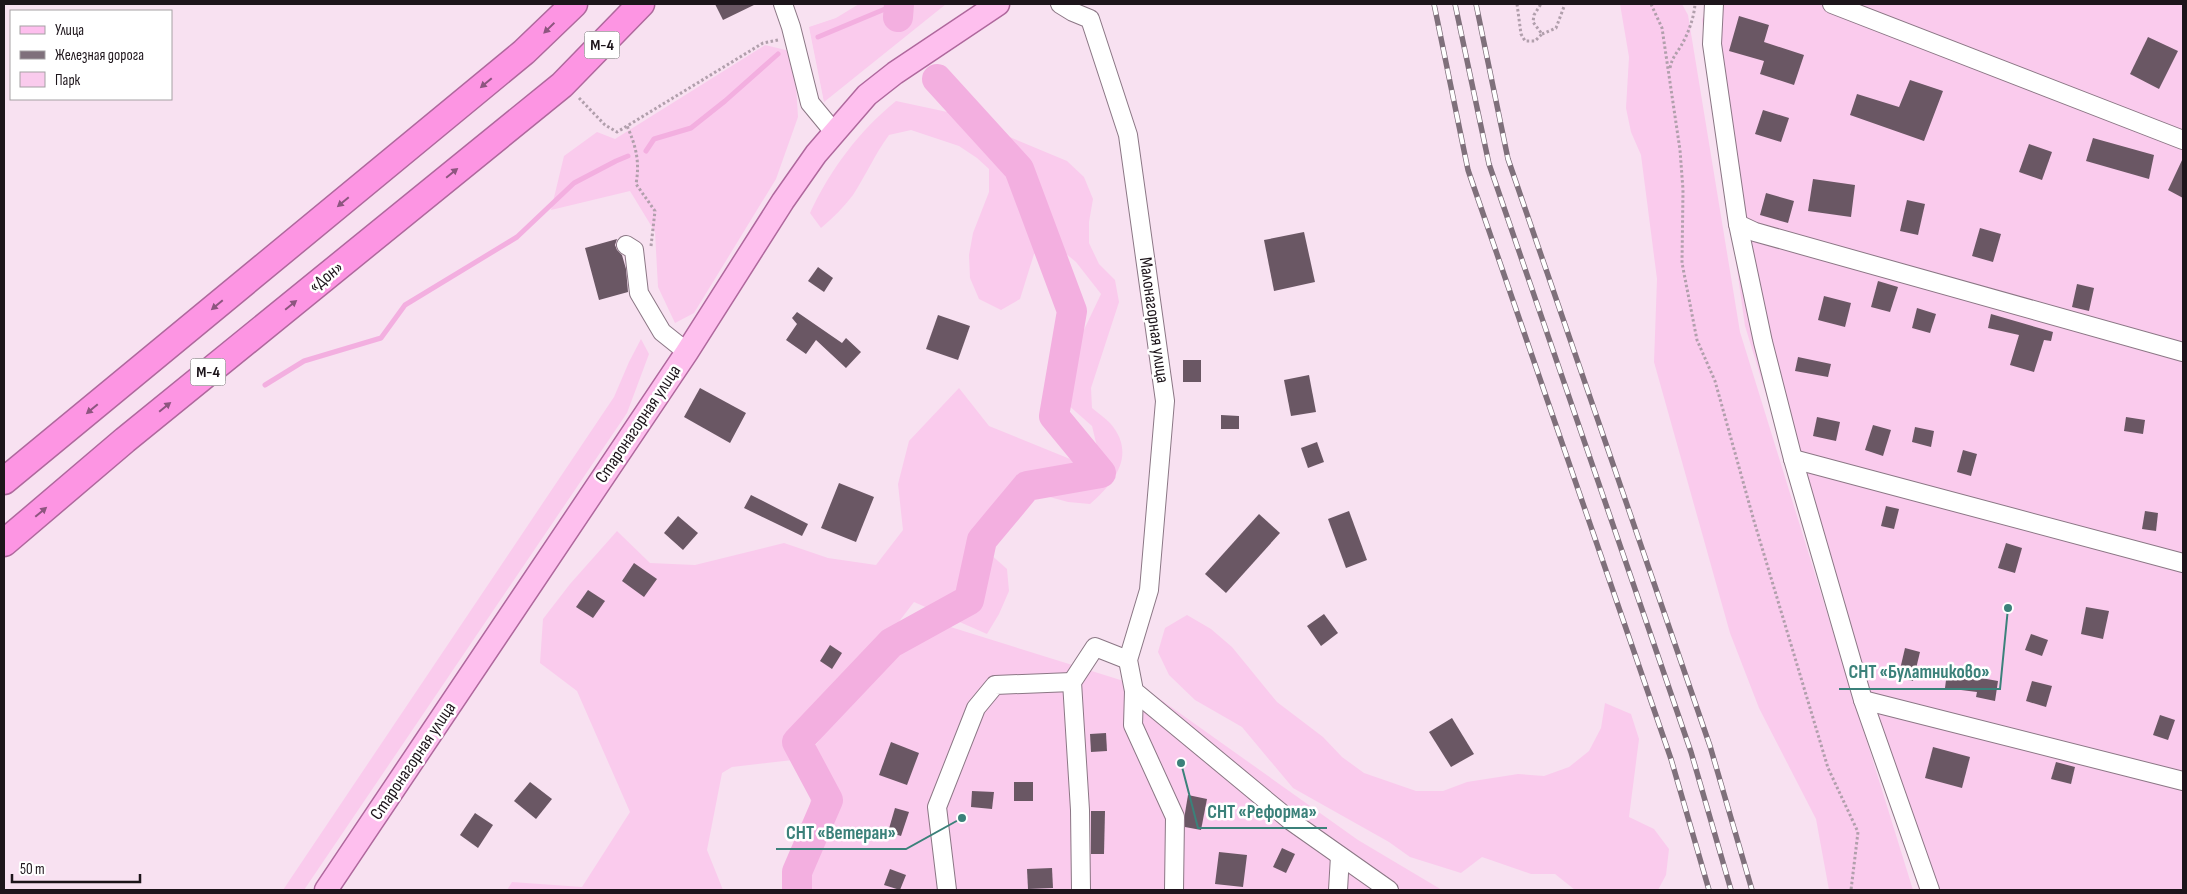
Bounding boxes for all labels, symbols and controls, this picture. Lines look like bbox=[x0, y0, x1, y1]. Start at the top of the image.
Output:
legend bbox=[10, 10, 172, 100]
text: Улица bbox=[55, 21, 84, 40]
one-way arrow bbox=[543, 22, 555, 34]
road number: М-4 bbox=[584, 32, 620, 58]
text: Железная дорога bbox=[55, 46, 144, 65]
text: Парк bbox=[55, 71, 81, 90]
one-way arrow bbox=[480, 78, 493, 89]
one-way arrow bbox=[446, 168, 459, 179]
one-way arrow bbox=[336, 196, 349, 207]
street label: Малонагорная улица bbox=[1135, 256, 1173, 384]
street label: «Дон» bbox=[305, 257, 347, 297]
one-way arrow bbox=[284, 299, 297, 310]
one-way arrow bbox=[211, 300, 224, 311]
road number: М-4 bbox=[190, 358, 226, 386]
street label: Старонагорная улица bbox=[591, 361, 685, 487]
one-way arrow bbox=[158, 402, 171, 413]
one-way arrow bbox=[86, 403, 99, 414]
one-way arrow bbox=[34, 506, 47, 517]
callout: СНТ «Булатниково» bbox=[1839, 655, 2000, 689]
text: СНТ «Булатниково» bbox=[1848, 661, 1990, 684]
street label: Старонагорная улица bbox=[366, 698, 460, 824]
callout: СНТ «Реформа» bbox=[1198, 794, 1327, 828]
text: СНТ «Реформа» bbox=[1207, 801, 1317, 824]
callout: СНТ «Ветеран» bbox=[776, 815, 906, 849]
text: СНТ «Ветеран» bbox=[786, 822, 896, 845]
scale bar bbox=[12, 852, 140, 884]
text: 50 m bbox=[20, 860, 45, 879]

